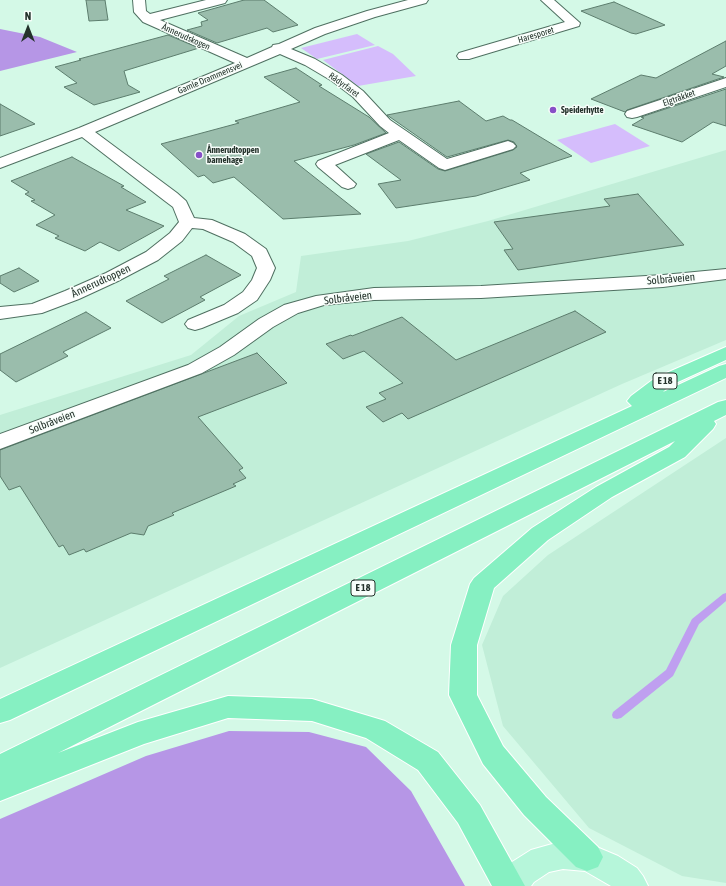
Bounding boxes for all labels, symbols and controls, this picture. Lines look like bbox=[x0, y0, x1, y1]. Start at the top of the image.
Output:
north arrow bbox=[8, 8, 48, 48]
text: N bbox=[25, 10, 31, 22]
street label: Ånnerudskogen bbox=[160, 22, 212, 52]
street label: Haresporet bbox=[517, 24, 555, 46]
street label: Gamle Drammensvei bbox=[176, 60, 244, 96]
street label: Rådyrfaret bbox=[327, 70, 361, 100]
street label: Elgtråkket bbox=[661, 87, 697, 109]
marker: Speiderhytte bbox=[548, 105, 558, 115]
place label: Speiderhytte bbox=[561, 105, 603, 115]
place label: Ånnerudtoppen barnehage bbox=[207, 145, 259, 166]
marker: Ånnerudtoppen barnehage bbox=[194, 150, 204, 160]
street label: Ånnerudtoppen bbox=[69, 262, 133, 300]
street label: Solbråveien bbox=[646, 270, 696, 288]
street label: Solbråveien bbox=[323, 289, 373, 307]
road number: E 18 bbox=[653, 373, 677, 389]
street label: Solbråveien bbox=[27, 407, 77, 437]
road number: E 18 bbox=[351, 580, 375, 596]

